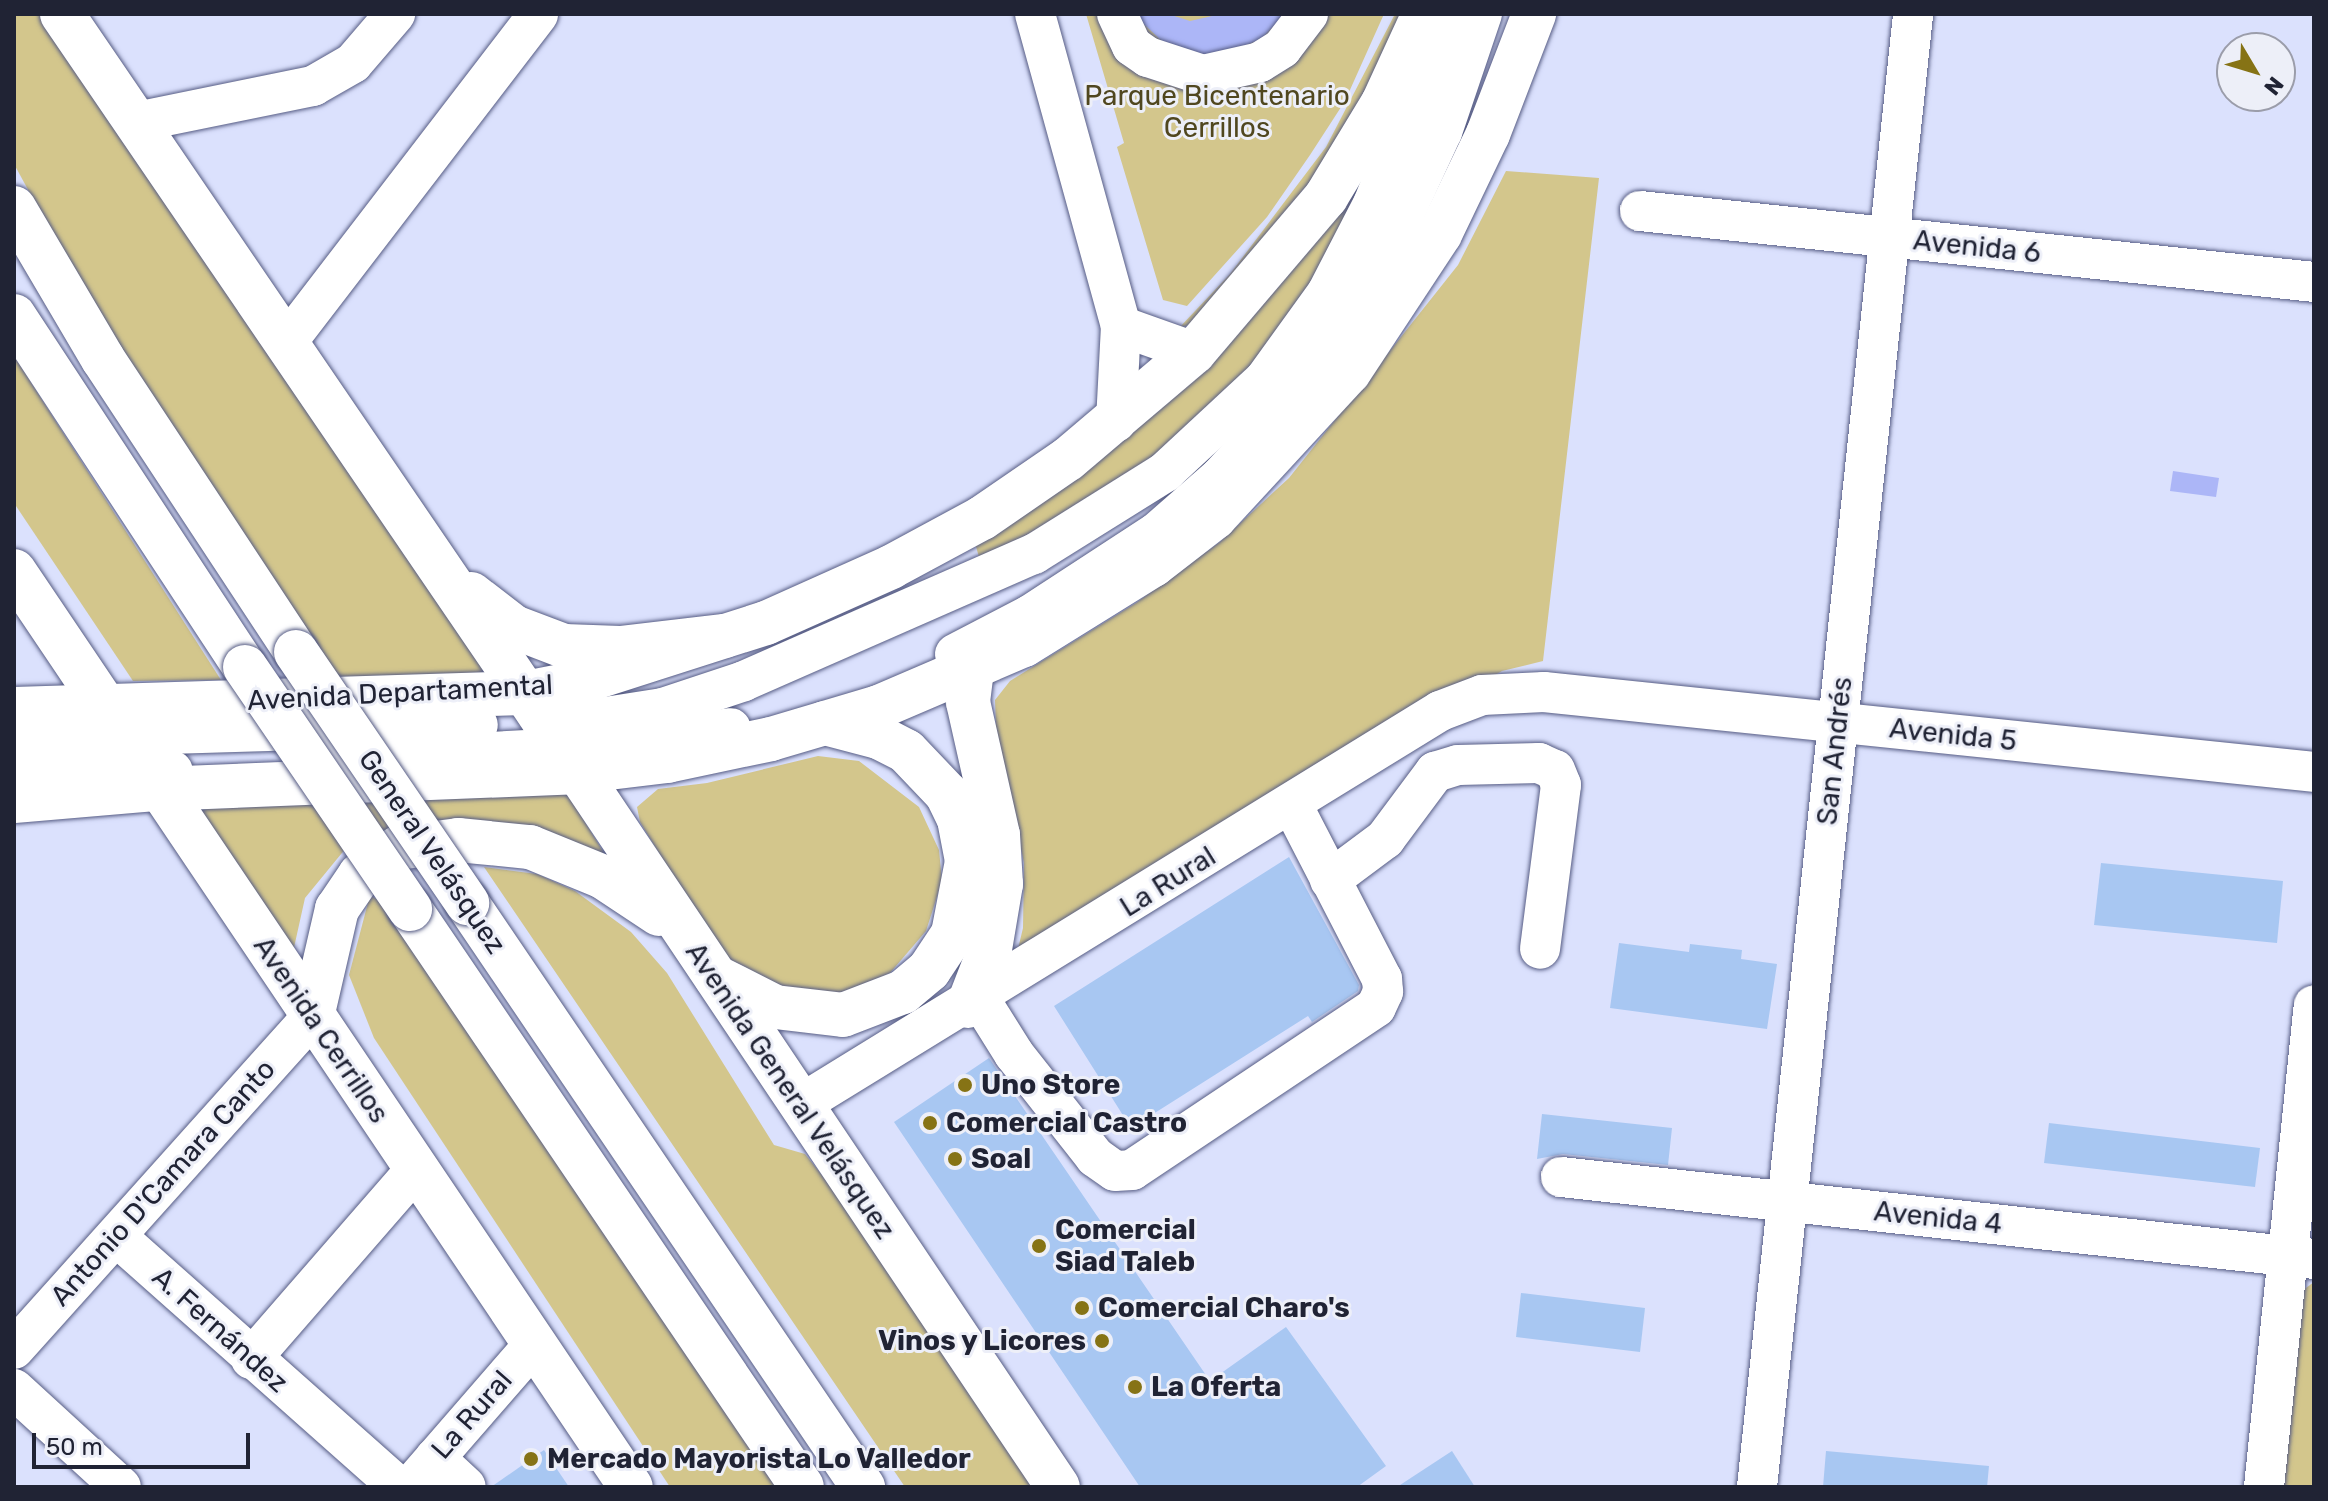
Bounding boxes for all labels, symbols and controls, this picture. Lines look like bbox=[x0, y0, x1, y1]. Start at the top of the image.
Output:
north arrow bbox=[2216, 32, 2296, 112]
text: N bbox=[2258, 71, 2289, 100]
park label: Parque Bicentenario Cerrillos bbox=[1084, 79, 1350, 145]
street label: Avenida 6 bbox=[1912, 224, 2042, 270]
street label: Avenida Departamental bbox=[246, 668, 554, 718]
street label: San Andrés bbox=[1810, 675, 1860, 827]
street label: Avenida 5 bbox=[1888, 712, 2018, 758]
street label: General Velásquez bbox=[351, 743, 513, 961]
street label: La Rural bbox=[1114, 840, 1222, 924]
street label: Avenida Cerrillos bbox=[246, 930, 396, 1130]
street label: Avenida General Velásquez bbox=[678, 936, 902, 1246]
street label: Antonio D'Camara Canto bbox=[44, 1053, 282, 1313]
place label: Uno Store bbox=[981, 1068, 1120, 1102]
marker: Uno Store bbox=[956, 1076, 974, 1094]
place label: Comercial Castro bbox=[946, 1106, 1187, 1140]
marker: Comercial Castro bbox=[921, 1114, 939, 1132]
place label: Soal bbox=[971, 1142, 1031, 1176]
marker: Soal bbox=[946, 1150, 964, 1168]
street label: Avenida 4 bbox=[1872, 1195, 2004, 1241]
place label: Comercial Siad Taleb bbox=[1055, 1213, 1196, 1279]
marker: Comercial Siad Taleb bbox=[1030, 1237, 1048, 1255]
street label: A. Fernández bbox=[145, 1260, 295, 1400]
place label: Comercial Charo's bbox=[1098, 1291, 1350, 1325]
marker: Comercial Charo's bbox=[1073, 1299, 1091, 1317]
place label: Vinos y Licores bbox=[877, 1324, 1086, 1358]
marker: Vinos y Licores bbox=[1093, 1332, 1111, 1350]
street label: La Rural bbox=[425, 1364, 519, 1466]
place label: La Oferta bbox=[1151, 1370, 1281, 1404]
marker: La Oferta bbox=[1126, 1378, 1144, 1396]
scale bar bbox=[36, 1417, 254, 1467]
text: 50 m bbox=[46, 1433, 103, 1461]
place label: Mercado Mayorista Lo Valledor bbox=[547, 1442, 971, 1476]
marker: Mercado Mayorista Lo Valledor bbox=[522, 1450, 540, 1468]

